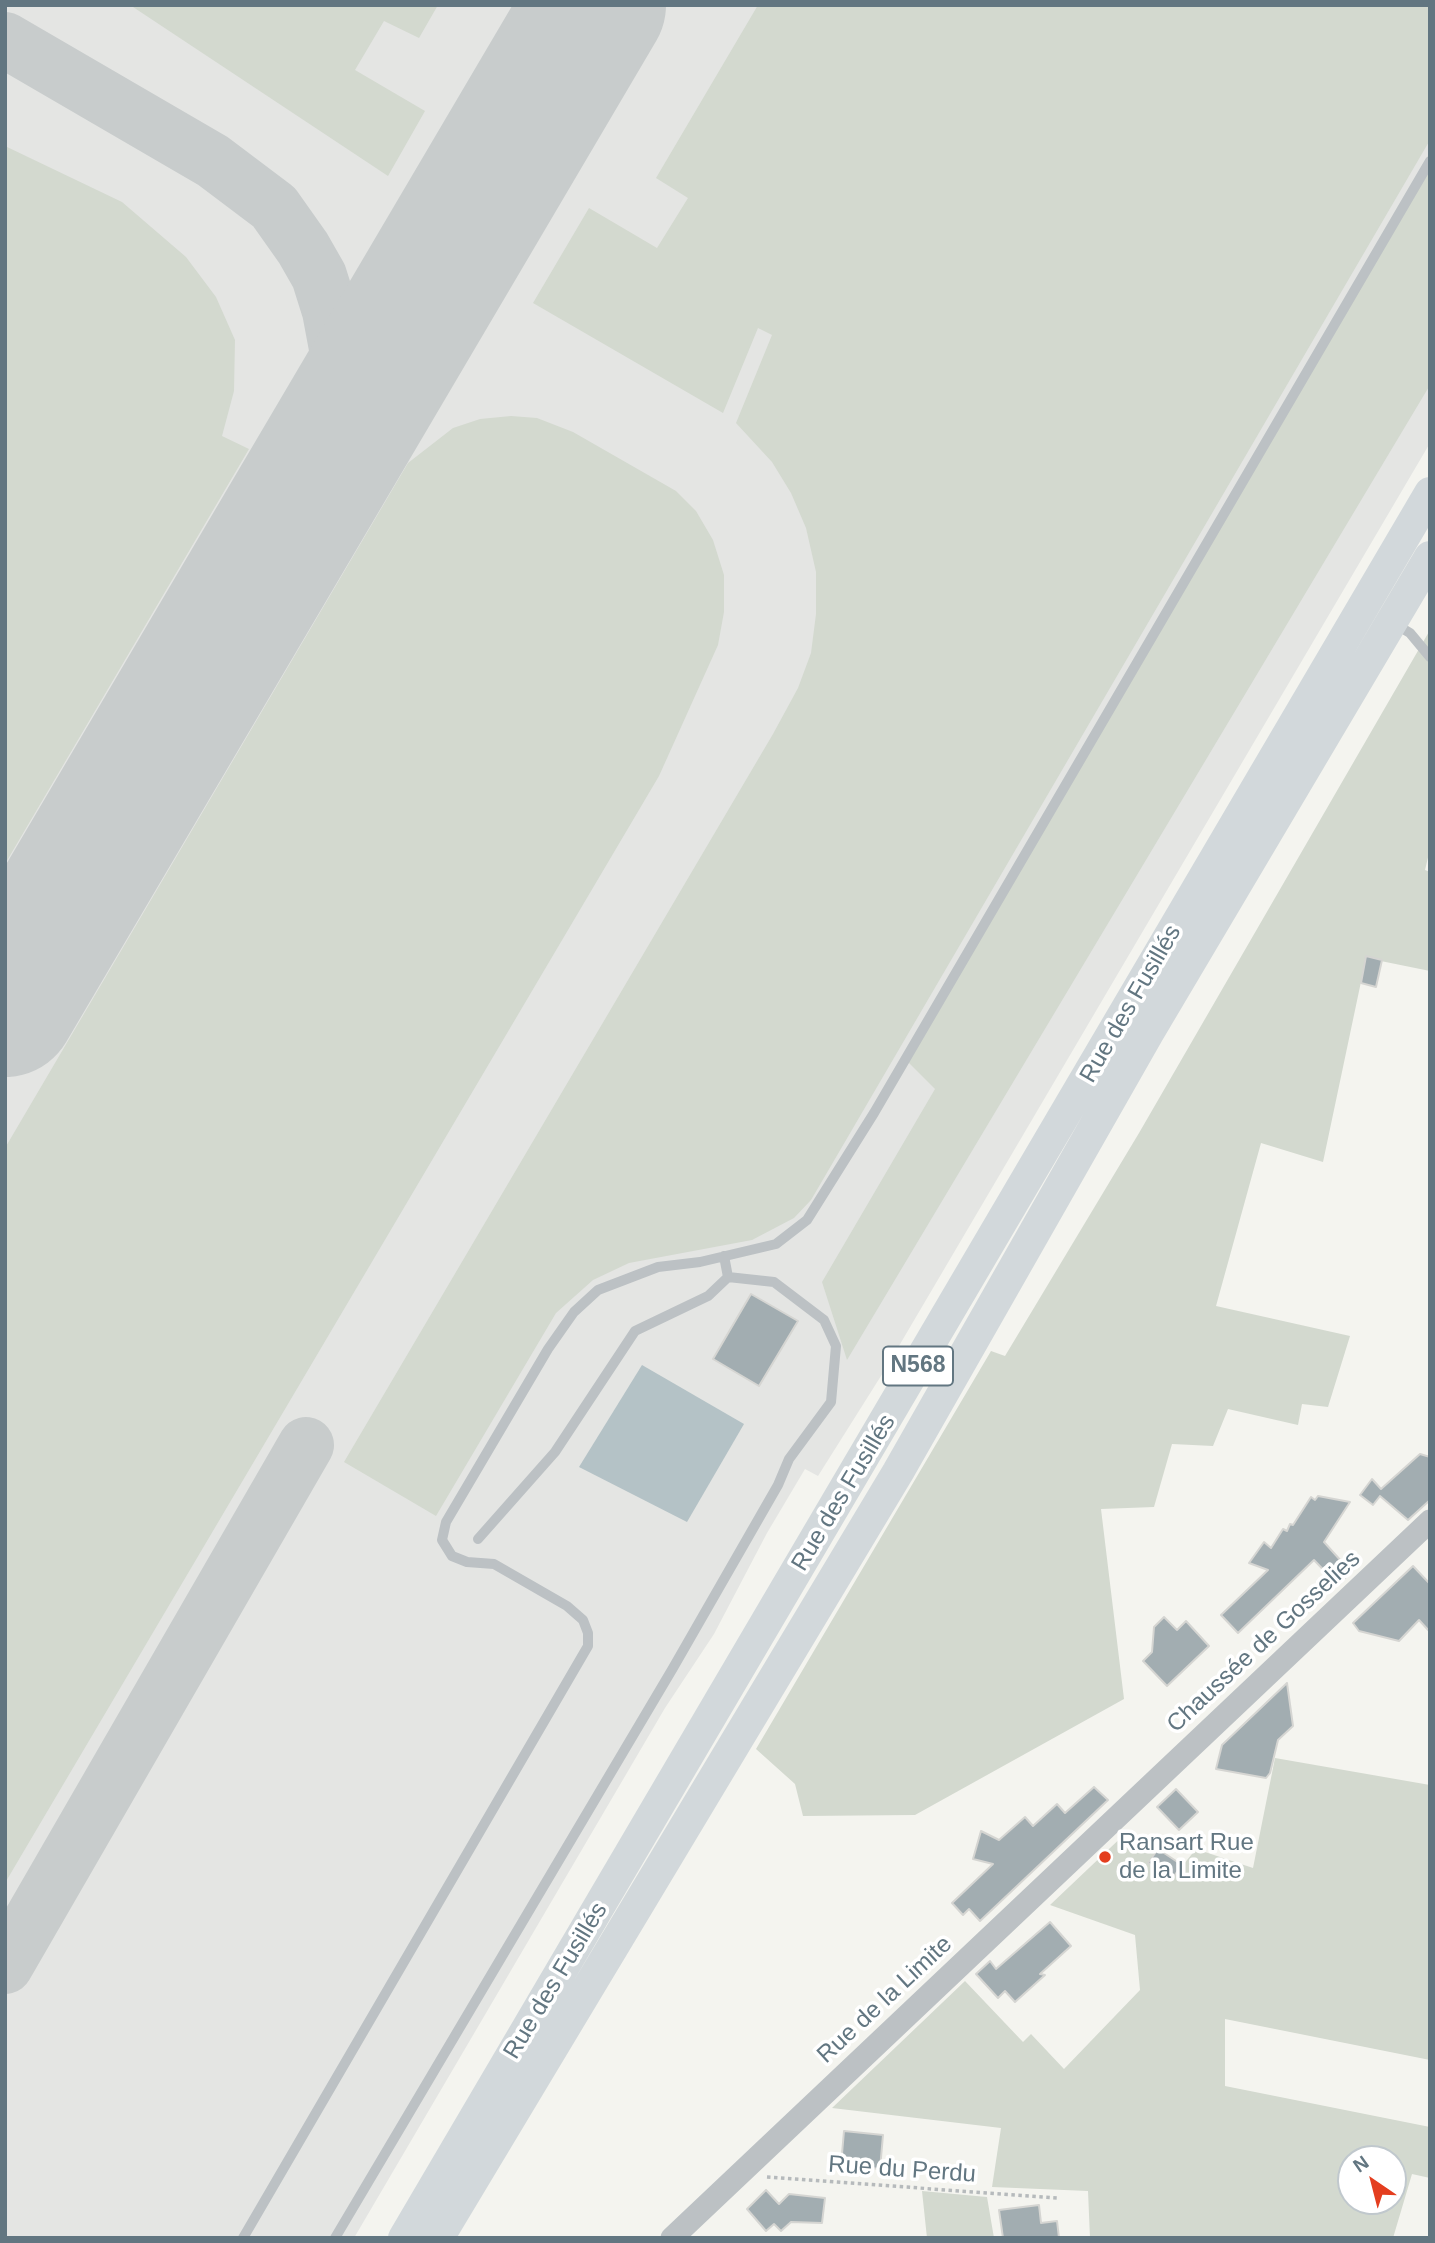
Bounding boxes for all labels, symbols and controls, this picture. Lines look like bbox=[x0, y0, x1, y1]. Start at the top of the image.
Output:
street label: Rue des Fusillés bbox=[1074, 920, 1188, 1088]
road number: N568 bbox=[883, 1346, 953, 1386]
street label: Rue des Fusillés bbox=[786, 1410, 902, 1576]
street label: Chaussée de Gosselies bbox=[1161, 1545, 1367, 1739]
place label: Ransart Rue de la Limite bbox=[1119, 1829, 1254, 1885]
marker: Ransart Rue de la Limite bbox=[1097, 1849, 1113, 1865]
street label: Rue des Fusillés bbox=[498, 1898, 614, 2064]
street label: Rue de la Limite bbox=[812, 1930, 958, 2070]
north arrow bbox=[1337, 2145, 1407, 2215]
street label: Rue du Perdu bbox=[827, 2150, 977, 2190]
text: N bbox=[1349, 2151, 1372, 2177]

